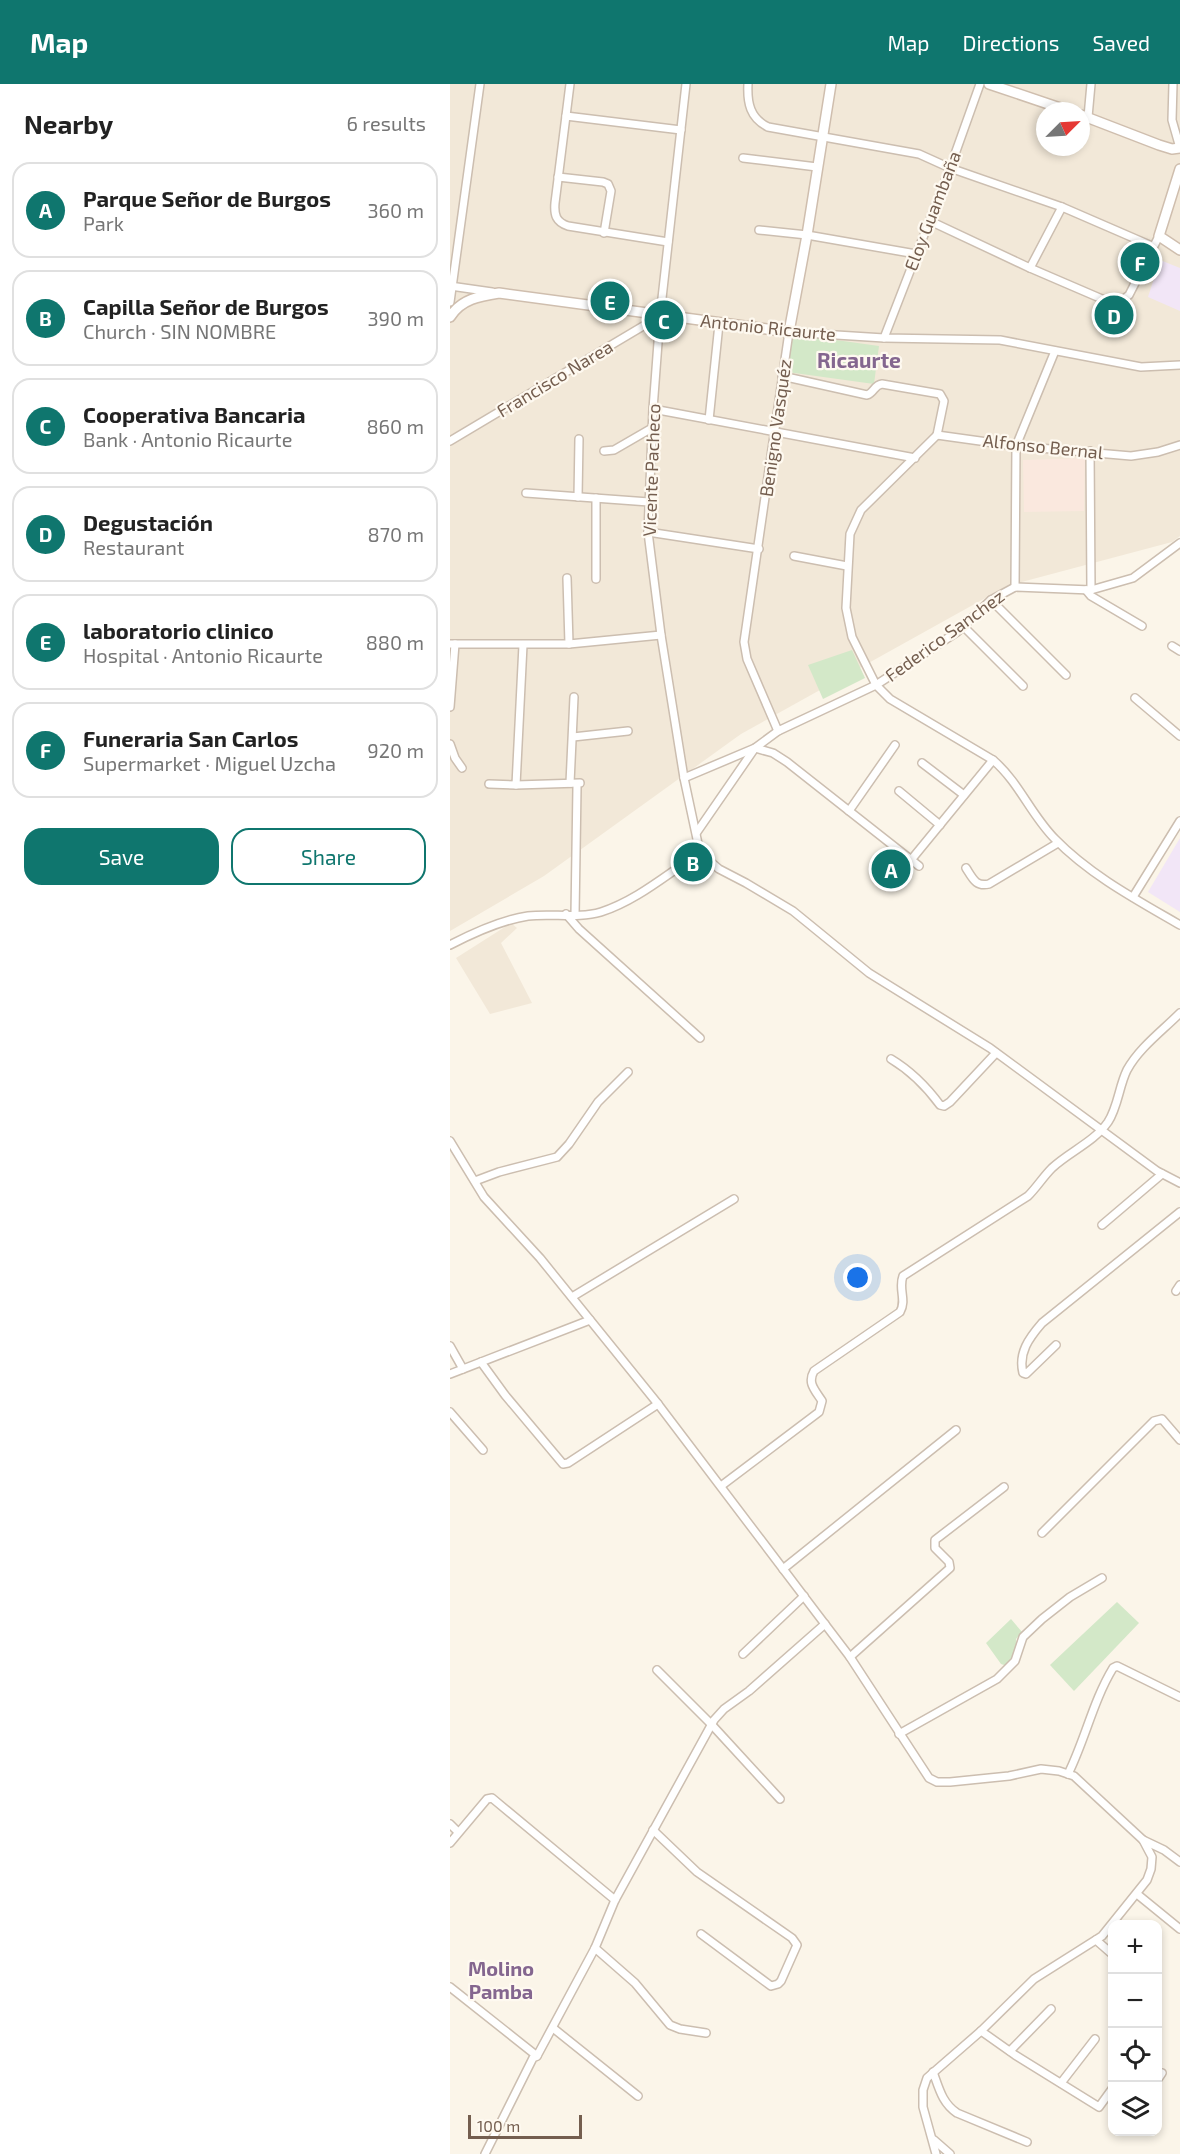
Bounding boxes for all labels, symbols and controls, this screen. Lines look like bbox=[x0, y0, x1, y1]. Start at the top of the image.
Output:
text: Map bbox=[30, 25, 88, 59]
text: Map bbox=[887, 30, 930, 55]
text: Directions bbox=[963, 30, 1059, 55]
text: Saved bbox=[1092, 30, 1150, 55]
north arrow bbox=[1036, 102, 1090, 156]
text: Nearby bbox=[24, 108, 113, 139]
text: 6 results bbox=[346, 111, 426, 135]
street label: Eloy Guambaña bbox=[899, 148, 965, 274]
text: Parque Señor de Burgos bbox=[83, 185, 331, 211]
text: A bbox=[39, 198, 52, 222]
text: 360 m bbox=[367, 198, 424, 222]
text: Park bbox=[83, 211, 124, 235]
pin: F bbox=[1120, 240, 1160, 285]
pin: E bbox=[590, 278, 630, 324]
pin: D bbox=[1094, 292, 1134, 338]
text: Capilla Señor de Burgos bbox=[83, 293, 329, 319]
pin: C bbox=[644, 298, 684, 342]
text: B bbox=[39, 306, 52, 330]
text: 390 m bbox=[367, 306, 424, 330]
street label: Antonio Ricaurte bbox=[699, 309, 837, 345]
text: Church · SIN NOMBRE bbox=[83, 319, 276, 343]
street label: Francisco Narea bbox=[493, 335, 616, 421]
district label: Ricaurte bbox=[817, 347, 901, 372]
street label: Benigno Vasquéz bbox=[754, 358, 796, 498]
text: Cooperativa Bancaria bbox=[83, 401, 306, 427]
street label: Vicente Pacheco bbox=[638, 403, 664, 537]
text: C bbox=[40, 414, 51, 438]
text: 860 m bbox=[366, 414, 424, 438]
text: Bank · Antonio Ricaurte bbox=[83, 427, 292, 451]
street label: Alfonso Bernal bbox=[982, 429, 1105, 463]
text: Degustación bbox=[83, 509, 213, 535]
text: D bbox=[39, 522, 52, 546]
text: 870 m bbox=[368, 522, 424, 546]
text: Restaurant bbox=[83, 535, 184, 559]
street label: Federico Sanchez bbox=[880, 585, 1008, 686]
text: laboratorio clinico bbox=[83, 617, 274, 643]
text: E bbox=[40, 630, 51, 654]
text: 880 m bbox=[366, 630, 424, 654]
text: Hospital · Antonio Ricaurte bbox=[83, 643, 323, 667]
text: Funeraria San Carlos bbox=[83, 725, 298, 751]
text: F bbox=[40, 738, 51, 762]
text: 920 m bbox=[367, 738, 424, 762]
text: Supermarket · Miguel Uzcha bbox=[83, 751, 336, 775]
button: Save bbox=[24, 828, 219, 885]
button: Share bbox=[231, 828, 426, 885]
pin: B bbox=[674, 840, 712, 884]
pin: A bbox=[872, 846, 910, 892]
your location bbox=[843, 1263, 872, 1292]
map controls bbox=[1108, 1920, 1162, 2136]
button: + bbox=[1108, 1920, 1162, 1974]
district label: Molino Pamba bbox=[468, 1956, 534, 2003]
button: − bbox=[1108, 1974, 1162, 2028]
button: locate bbox=[1108, 2028, 1162, 2082]
button: layers bbox=[1108, 2082, 1162, 2136]
scale bar bbox=[468, 2112, 582, 2140]
text: 100 m bbox=[477, 2116, 520, 2135]

